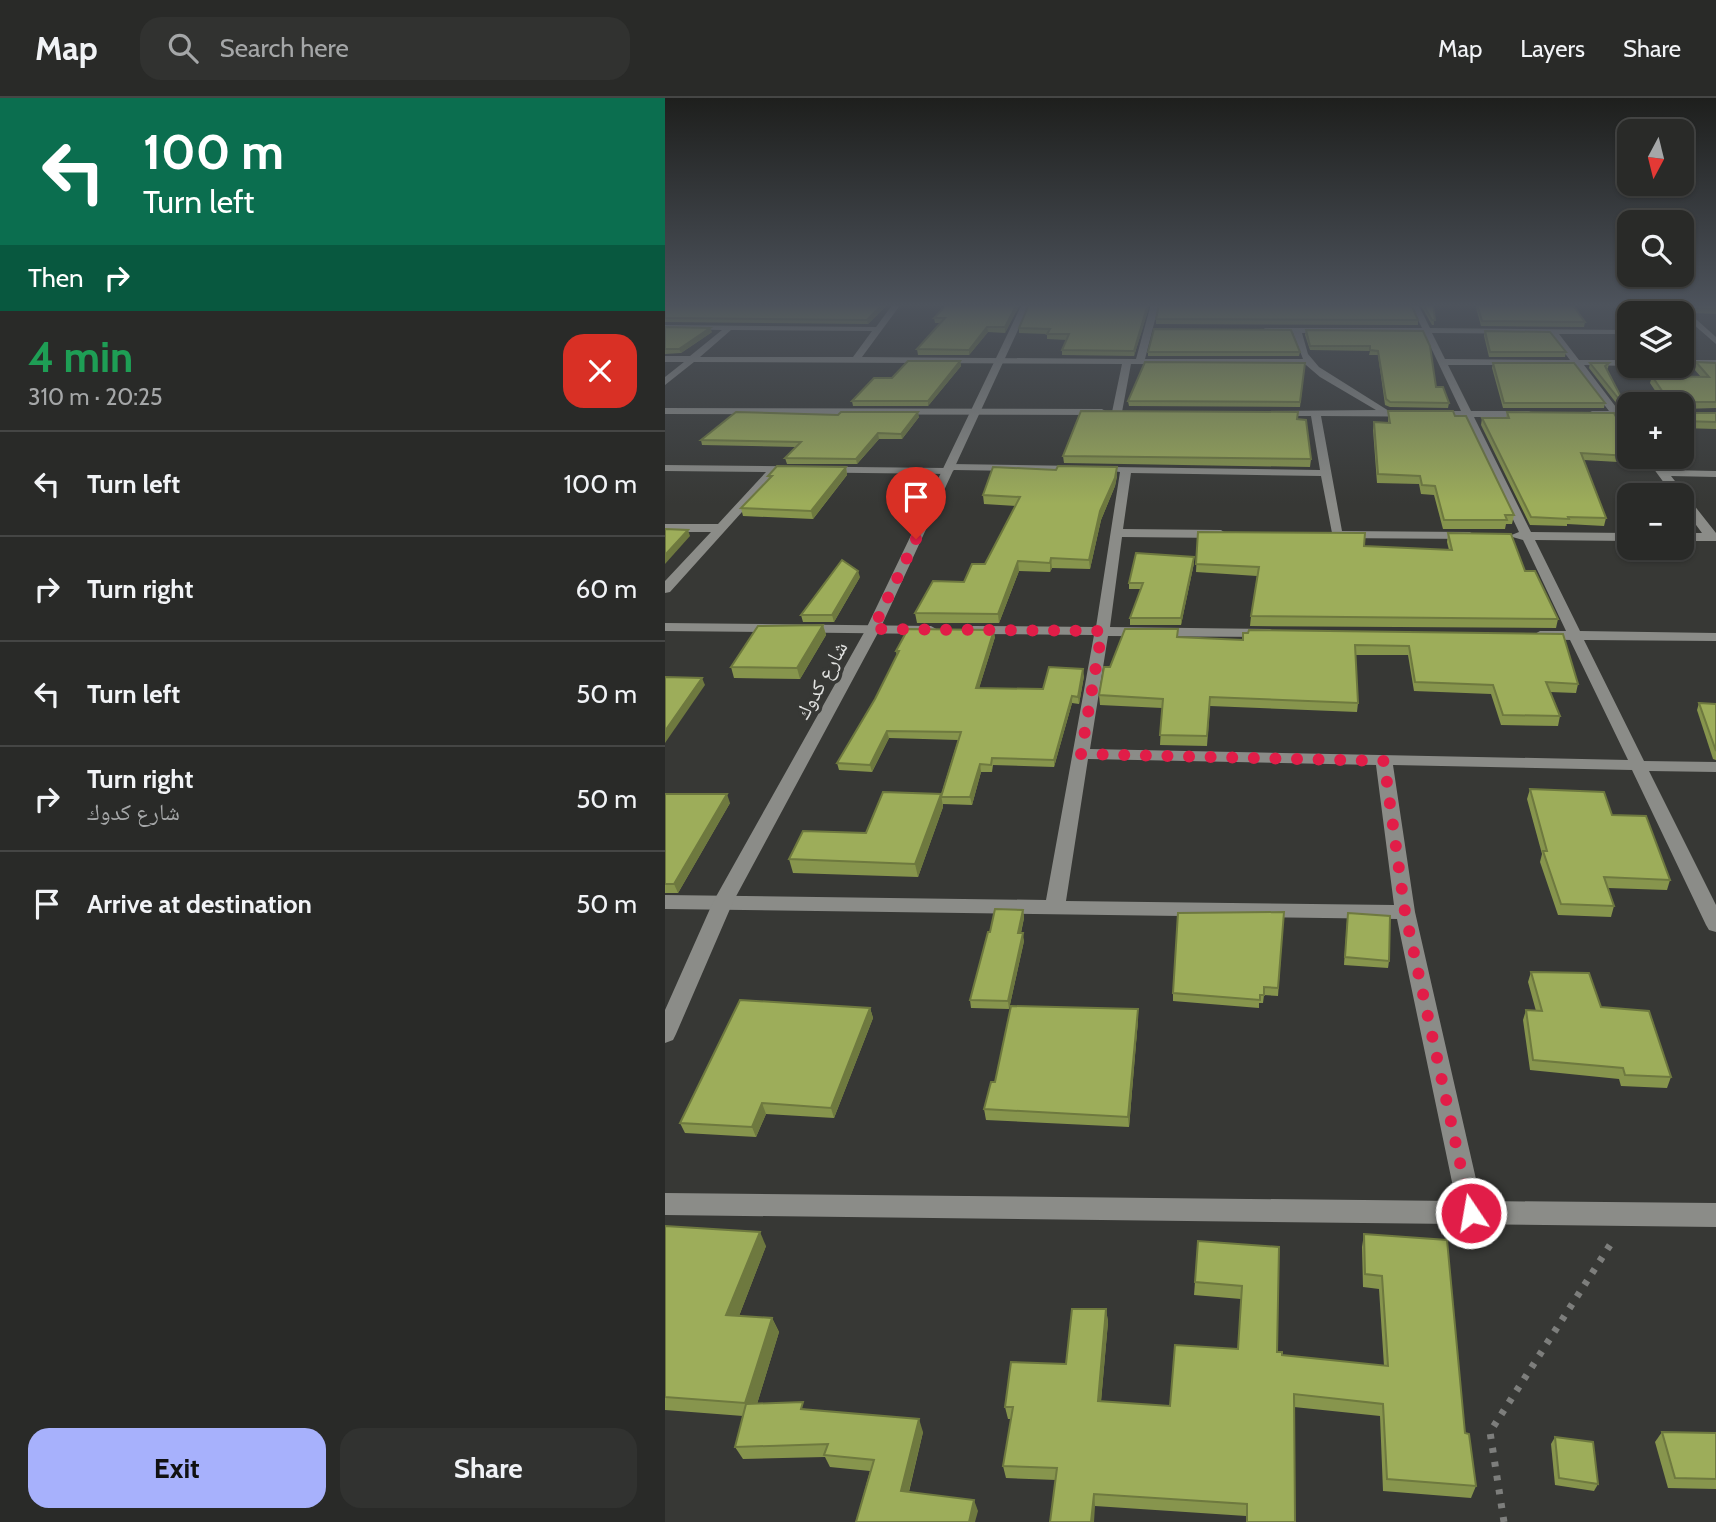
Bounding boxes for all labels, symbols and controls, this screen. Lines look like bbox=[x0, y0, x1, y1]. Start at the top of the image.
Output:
search box bbox=[140, 17, 630, 80]
text: Map bbox=[35, 28, 98, 68]
icon: search bbox=[164, 29, 202, 67]
text: Search here bbox=[220, 32, 349, 64]
text: Map bbox=[1438, 34, 1482, 63]
text: Layers bbox=[1520, 34, 1585, 63]
text: Share bbox=[1623, 34, 1681, 63]
north arrow bbox=[1617, 119, 1694, 196]
map controls bbox=[1617, 119, 1694, 560]
text: 100 m bbox=[143, 122, 284, 181]
icon: left bbox=[28, 126, 119, 217]
text: Turn left bbox=[143, 182, 254, 221]
button: search bbox=[1617, 210, 1694, 287]
icon: right bbox=[98, 259, 136, 297]
text: Then bbox=[28, 262, 84, 294]
button: layers bbox=[1617, 301, 1694, 378]
text: 4 min bbox=[28, 331, 133, 383]
button: close bbox=[563, 334, 637, 408]
text: 310 m · 20:25 bbox=[28, 383, 163, 411]
button: + bbox=[1617, 392, 1694, 469]
icon: left bbox=[28, 465, 66, 503]
pin bbox=[886, 467, 946, 539]
text: Turn left bbox=[87, 468, 180, 500]
text: 100 m bbox=[564, 468, 637, 500]
icon: arrive bbox=[897, 478, 935, 516]
button: − bbox=[1617, 483, 1694, 560]
icon: right bbox=[28, 570, 66, 608]
text: Turn right bbox=[87, 573, 193, 605]
text: 60 m bbox=[575, 573, 637, 605]
street label: شارع كدوك bbox=[789, 637, 853, 724]
icon: left bbox=[28, 675, 66, 713]
text: Turn left bbox=[87, 678, 180, 710]
text: 50 m bbox=[576, 678, 637, 710]
text: Turn right bbox=[87, 763, 193, 795]
icon: right bbox=[28, 780, 66, 818]
text: 50 m bbox=[576, 783, 637, 815]
text: شارع كدوك bbox=[87, 798, 180, 826]
icon: arrive bbox=[28, 885, 66, 923]
text: Arrive at destination bbox=[87, 888, 312, 920]
text: 50 m bbox=[576, 888, 637, 920]
position arrow bbox=[1434, 1176, 1508, 1250]
button: Exit bbox=[28, 1428, 326, 1508]
button: Share bbox=[340, 1428, 637, 1508]

